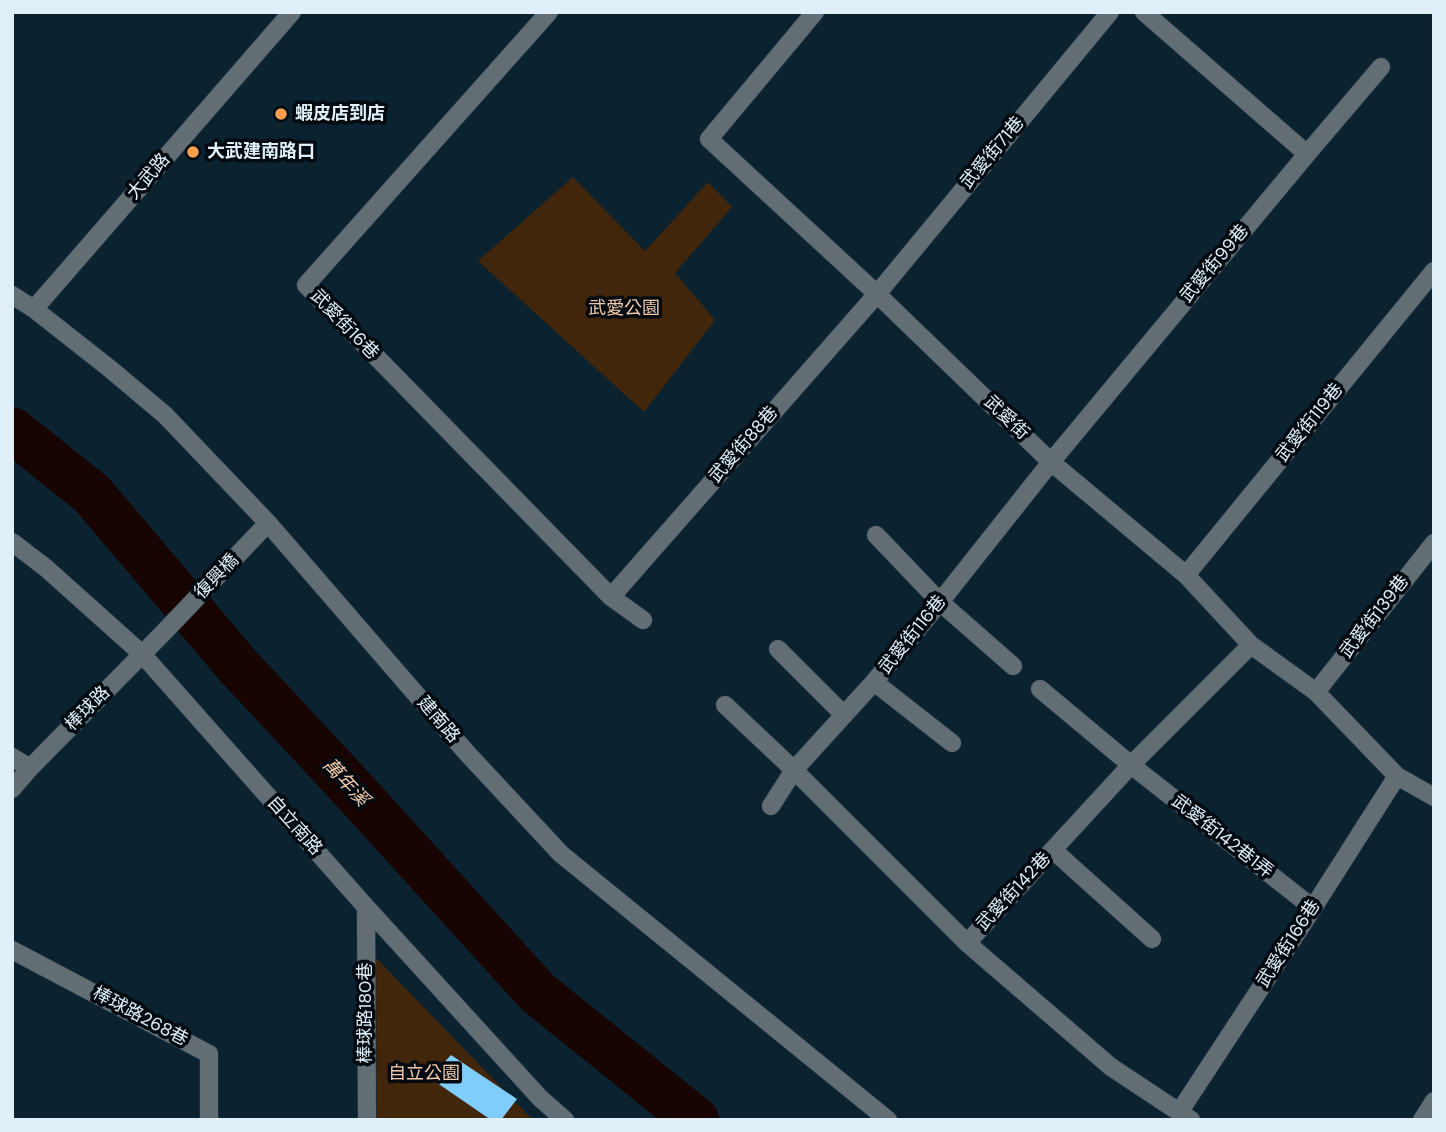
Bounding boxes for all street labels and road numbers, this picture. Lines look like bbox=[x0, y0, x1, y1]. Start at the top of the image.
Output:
street label: 武愛街71巷 bbox=[957, 113, 1029, 193]
street label: 大武路 bbox=[123, 150, 175, 204]
street label: 武愛街99巷 bbox=[1176, 221, 1254, 307]
street label: 武愛街16巷 bbox=[305, 286, 383, 364]
street label: 武愛街119巷 bbox=[1272, 379, 1348, 467]
street label: 武愛街 bbox=[979, 391, 1033, 445]
street label: 武愛街88巷 bbox=[705, 402, 783, 488]
street label: 復興橋 bbox=[190, 550, 244, 604]
street label: 武愛街139巷 bbox=[1336, 571, 1414, 663]
street label: 武愛街116巷 bbox=[875, 591, 951, 679]
street label: 棒球路 bbox=[61, 682, 115, 736]
street label: 建南路 bbox=[412, 693, 464, 747]
street label: 武愛街142巷1弄 bbox=[1167, 791, 1277, 883]
street label: 自立南路 bbox=[262, 792, 326, 860]
street label: 武愛街142巷 bbox=[972, 848, 1056, 936]
street label: 武愛街166巷 bbox=[1253, 896, 1325, 992]
street label: 棒球路180巷 bbox=[355, 963, 377, 1063]
street label: 棒球路268巷 bbox=[89, 983, 191, 1051]

